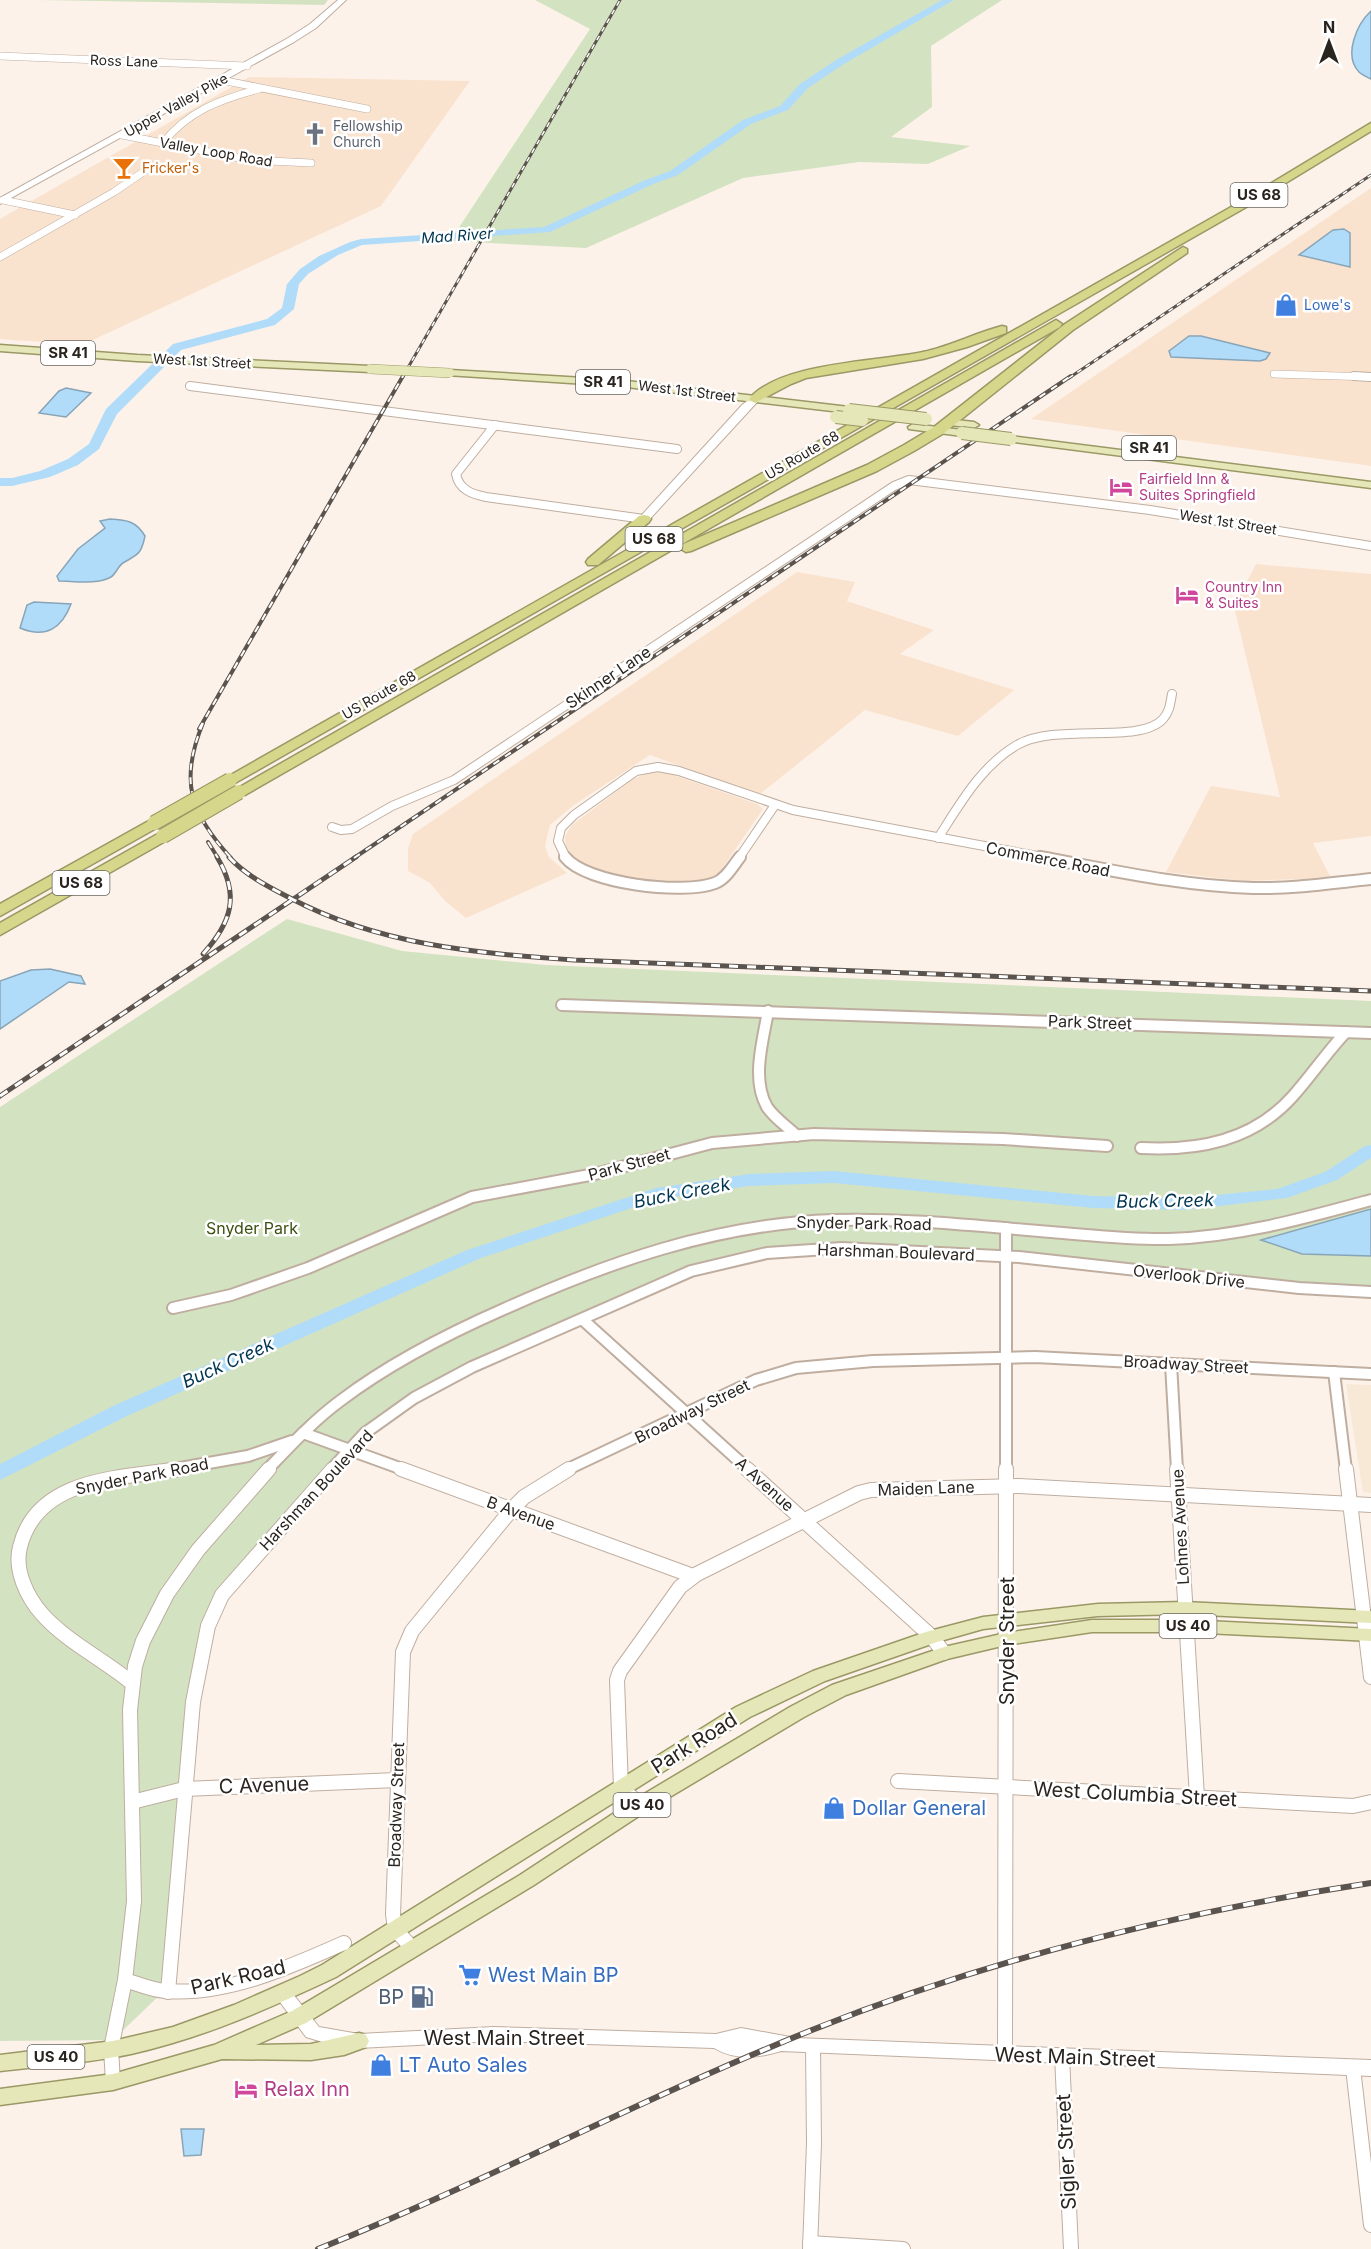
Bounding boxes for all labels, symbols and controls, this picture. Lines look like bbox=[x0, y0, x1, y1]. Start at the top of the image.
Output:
north arrow bbox=[1299, 12, 1359, 72]
text: N bbox=[1323, 17, 1335, 37]
street label: Ross Lane bbox=[90, 51, 158, 70]
street label: Upper Valley Pike bbox=[121, 69, 231, 140]
place label: Fellowship Church bbox=[333, 117, 403, 150]
church icon: Fellowship Church bbox=[302, 121, 328, 147]
street label: Valley Loop Road bbox=[158, 133, 274, 170]
bar icon: Fricker's bbox=[111, 155, 137, 181]
place label: Fricker's bbox=[142, 159, 199, 176]
road number: US 68 bbox=[1230, 183, 1288, 207]
water label: Mad River bbox=[420, 223, 494, 247]
shop icon: Lowe's bbox=[1273, 292, 1299, 318]
place label: Lowe's bbox=[1304, 296, 1351, 313]
road number: SR 41 bbox=[41, 341, 95, 365]
street label: West 1st Street bbox=[153, 349, 252, 372]
road number: SR 41 bbox=[576, 370, 630, 394]
street label: West 1st Street bbox=[637, 376, 737, 405]
street label: US Route 68 bbox=[762, 427, 842, 483]
road number: SR 41 bbox=[1122, 436, 1176, 460]
place label: Fairfield Inn & Suites Springfield bbox=[1139, 470, 1256, 503]
hotel icon: Fairfield Inn & Suites Springfield bbox=[1108, 474, 1134, 500]
street label: West 1st Street bbox=[1178, 505, 1278, 538]
road number: US 68 bbox=[626, 527, 682, 551]
place label: Country Inn & Suites bbox=[1205, 578, 1282, 611]
hotel icon: Country Inn & Suites bbox=[1174, 582, 1200, 608]
street label: Skinner Lane bbox=[562, 641, 654, 713]
street label: US Route 68 bbox=[339, 667, 419, 723]
street label: Commerce Road bbox=[984, 837, 1112, 881]
road number: US 68 bbox=[52, 871, 110, 895]
street label: Park Street bbox=[1048, 1011, 1132, 1033]
street label: Park Street bbox=[586, 1143, 672, 1185]
water label: Buck Creek bbox=[632, 1173, 733, 1212]
water label: Buck Creek bbox=[1116, 1189, 1215, 1212]
street label: Snyder Park Road bbox=[796, 1212, 932, 1234]
park label: Snyder Park bbox=[206, 1218, 298, 1238]
street label: Harshman Boulevard bbox=[817, 1239, 975, 1265]
street label: Overlook Drive bbox=[1132, 1260, 1246, 1292]
water label: Buck Creek bbox=[179, 1333, 278, 1392]
street label: Broadway Street bbox=[1123, 1351, 1249, 1377]
street label: Broadway Street bbox=[631, 1375, 753, 1447]
street label: Harshman Boulevard bbox=[255, 1426, 377, 1554]
street label: Snyder Park Road bbox=[74, 1453, 210, 1499]
street label: A Avenue bbox=[732, 1453, 798, 1515]
street label: Lohnes Avenue bbox=[1167, 1469, 1193, 1585]
street label: Maiden Lane bbox=[877, 1476, 975, 1500]
street label: B Avenue bbox=[484, 1491, 558, 1535]
street label: Snyder Street bbox=[995, 1576, 1019, 1705]
road number: US 40 bbox=[1160, 1614, 1216, 1638]
street label: Park Road bbox=[647, 1707, 741, 1779]
street label: Broadway Street bbox=[384, 1742, 408, 1868]
street label: C Avenue bbox=[218, 1771, 310, 1799]
street label: West Columbia Street bbox=[1032, 1777, 1238, 1811]
road number: US 40 bbox=[614, 1793, 670, 1817]
shop icon: Dollar General bbox=[821, 1795, 847, 1821]
place label: Dollar General bbox=[852, 1796, 986, 1820]
street label: Park Road bbox=[188, 1954, 288, 2000]
supermarket icon: West Main BP bbox=[457, 1962, 483, 1988]
place label: West Main BP bbox=[488, 1963, 619, 1987]
fuel station icon: BP bbox=[409, 1984, 435, 2010]
place label: BP bbox=[378, 1985, 404, 2009]
street label: West Main Street bbox=[423, 2026, 585, 2050]
street label: West Main Street bbox=[994, 2042, 1156, 2072]
road number: US 40 bbox=[28, 2045, 84, 2069]
shop icon: LT Auto Sales bbox=[368, 2052, 394, 2078]
place label: LT Auto Sales bbox=[399, 2053, 528, 2077]
hotel icon: Relax Inn bbox=[233, 2076, 259, 2102]
place label: Relax Inn bbox=[264, 2077, 350, 2101]
street label: Sigler Street bbox=[1051, 2093, 1081, 2211]

